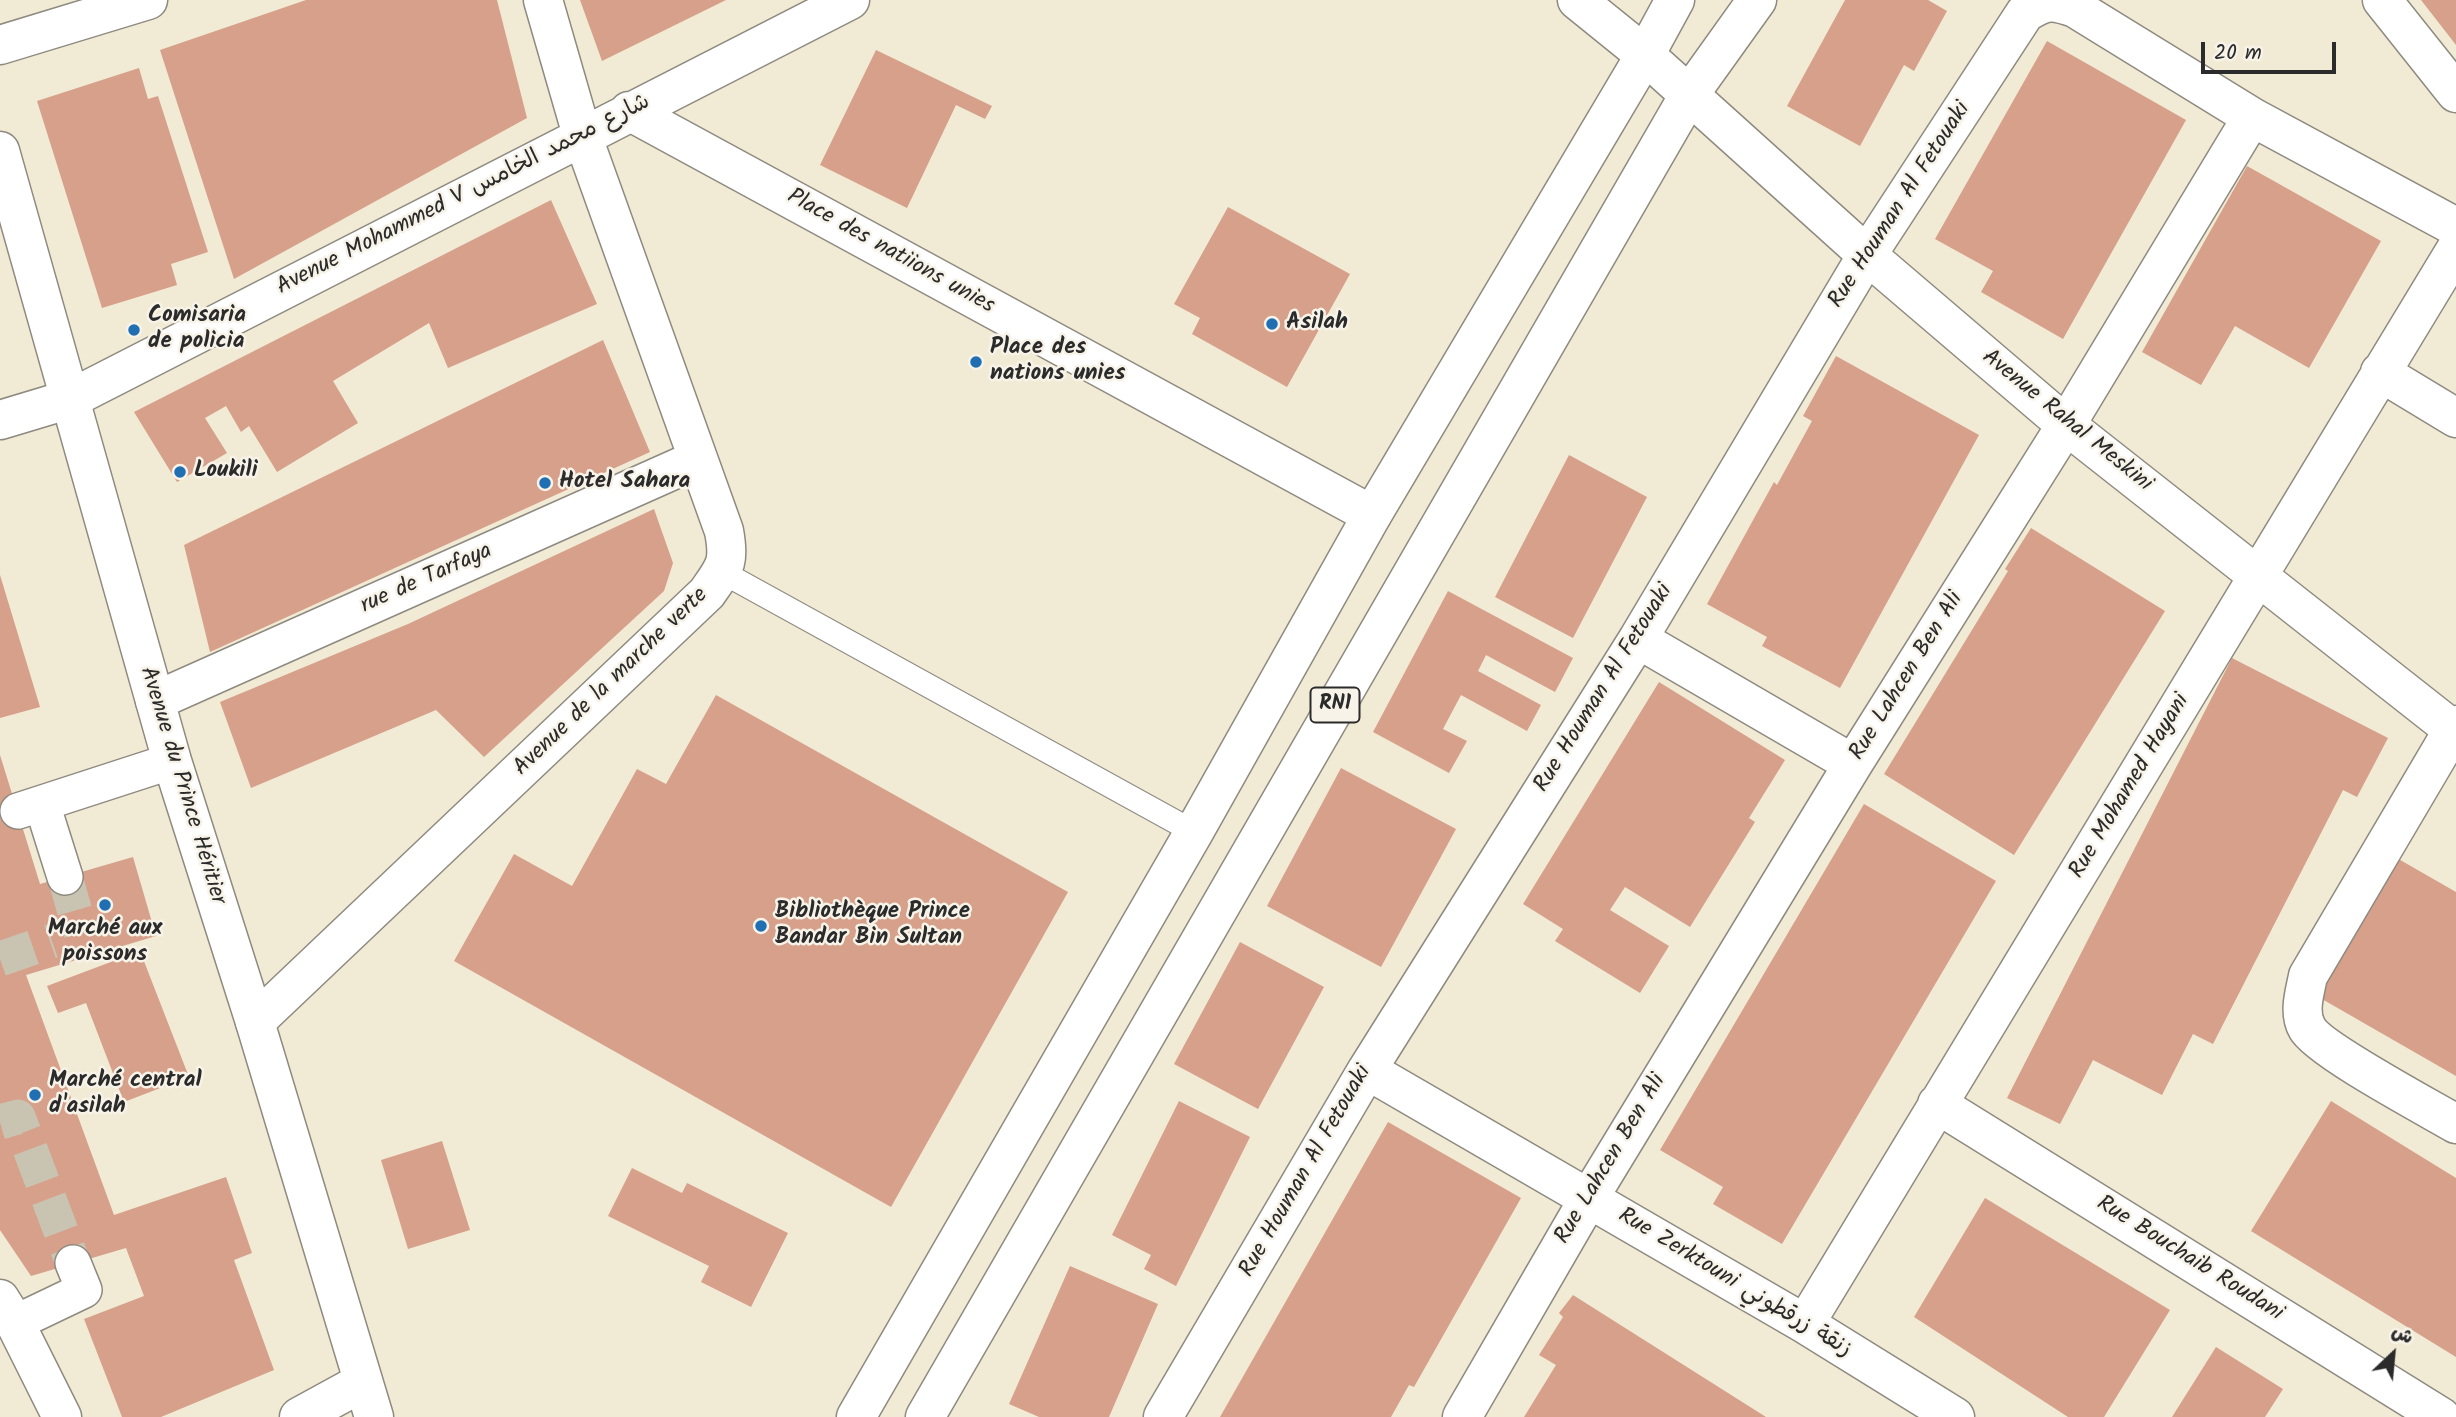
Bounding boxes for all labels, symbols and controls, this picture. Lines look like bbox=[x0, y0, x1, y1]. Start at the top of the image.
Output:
scale bar bbox=[2204, 28, 2339, 72]
text: 20 m bbox=[2214, 37, 2262, 70]
street label: Avenue Mohammed V شارع محمد الخامس bbox=[273, 89, 655, 303]
street label: Rue Houman Al Fetouaki bbox=[1824, 98, 1978, 314]
street label: Place des natiions unies bbox=[781, 184, 999, 322]
place label: Comisaria de policia bbox=[148, 303, 246, 357]
place label: Asilah bbox=[1286, 310, 1348, 338]
marker: Asilah bbox=[1264, 316, 1280, 332]
marker: Comisaria de policia bbox=[126, 322, 142, 338]
place label: Place des nations unies bbox=[990, 335, 1126, 389]
street label: Avenue Rahal Meskini bbox=[1975, 345, 2157, 499]
marker: Place des nations unies bbox=[968, 354, 984, 370]
place label: Loukili bbox=[194, 458, 258, 486]
marker: Loukili bbox=[172, 464, 188, 480]
place label: Hotel Sahara bbox=[559, 469, 690, 497]
marker: Hotel Sahara bbox=[537, 475, 553, 491]
street label: rue de Tarfaya bbox=[357, 539, 497, 621]
street label: Rue Houman Al Fetouaki bbox=[1530, 580, 1680, 798]
street label: Avenue de la marche verte bbox=[509, 583, 715, 783]
street label: Rue Lahcen Ben Ali bbox=[1845, 588, 1971, 766]
street label: Avenue du Prince Héritier bbox=[132, 664, 230, 908]
road number: RN1 bbox=[1310, 688, 1360, 722]
street label: Rue Mohamed Hayani bbox=[2065, 690, 2197, 884]
marker: Marché aux poissons bbox=[97, 897, 113, 913]
place label: Bibliothèque Prince Bandar Bin Sultan bbox=[775, 899, 970, 953]
place label: Marché aux poissons bbox=[48, 916, 162, 970]
marker: Bibliothèque Prince Bandar Bin Sultan bbox=[753, 918, 769, 934]
street label: Rue Houman Al Fetouaki bbox=[1235, 1061, 1379, 1283]
place label: Marché central d'asilah bbox=[49, 1068, 202, 1122]
street label: Rue Lahcen Ben Ali bbox=[1550, 1070, 1674, 1250]
marker: Marché central d'asilah bbox=[27, 1087, 43, 1103]
street label: Rue Bouchaib Roudani bbox=[2090, 1191, 2288, 1329]
street label: Rue Zerktouni زنقة زرقطوني bbox=[1612, 1203, 1856, 1365]
text: ش bbox=[2386, 1317, 2418, 1353]
north arrow bbox=[2358, 1319, 2428, 1389]

